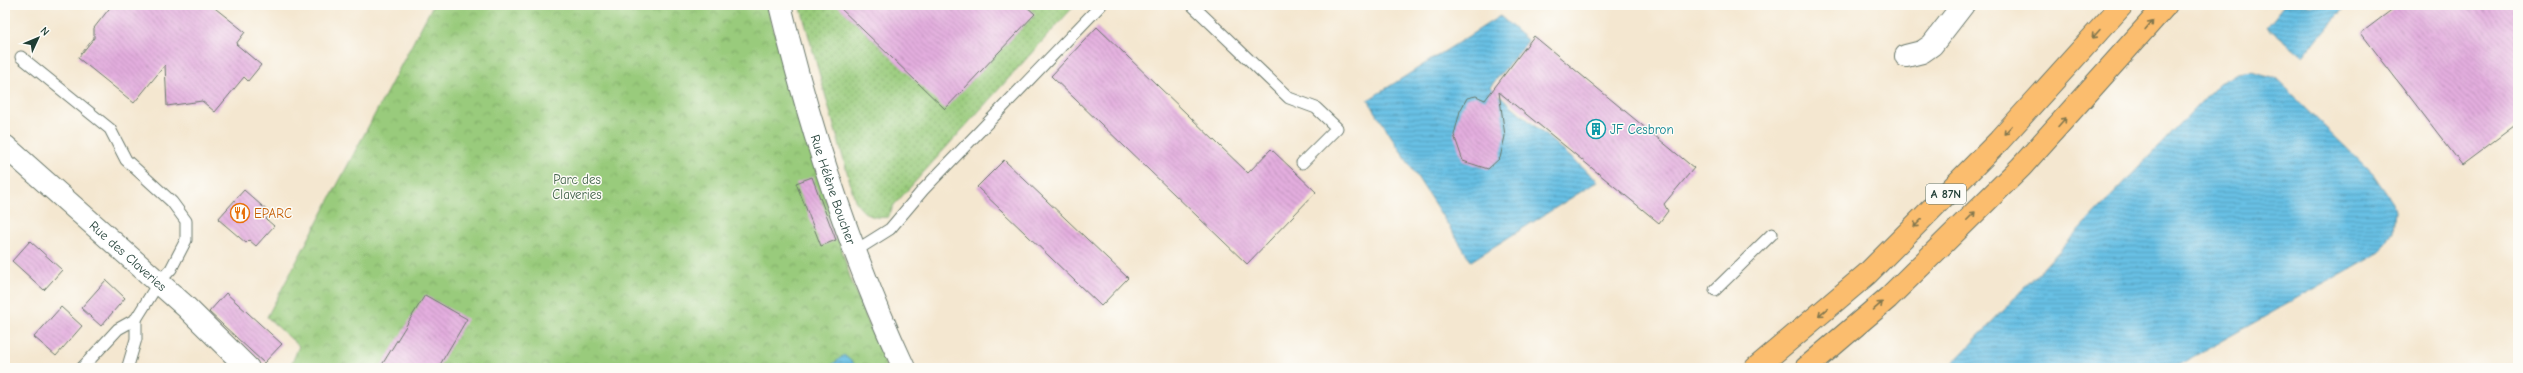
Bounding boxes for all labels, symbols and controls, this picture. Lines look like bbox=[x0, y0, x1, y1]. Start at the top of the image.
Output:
north arrow bbox=[18, 18, 58, 58]
one-way arrow bbox=[2144, 20, 2153, 31]
text: N bbox=[38, 24, 52, 39]
one-way arrow bbox=[2091, 29, 2101, 39]
one-way arrow bbox=[2057, 117, 2066, 127]
building icon: JF Cesbron bbox=[1585, 118, 1607, 140]
place label: JF Cesbron bbox=[1610, 122, 1674, 137]
one-way arrow bbox=[2004, 125, 2013, 135]
street label: Rue Hélène Boucher bbox=[808, 133, 859, 247]
park label: Parc des Claveries bbox=[552, 172, 602, 202]
road number: A 87N bbox=[1926, 184, 1966, 204]
restaurant icon: EPARC bbox=[229, 202, 251, 224]
place label: EPARC bbox=[254, 206, 292, 221]
one-way arrow bbox=[1966, 211, 1976, 221]
street label: Rue des Claveries bbox=[86, 218, 170, 294]
one-way arrow bbox=[1913, 218, 1922, 228]
one-way arrow bbox=[1873, 302, 1883, 311]
one-way arrow bbox=[1817, 307, 1828, 316]

